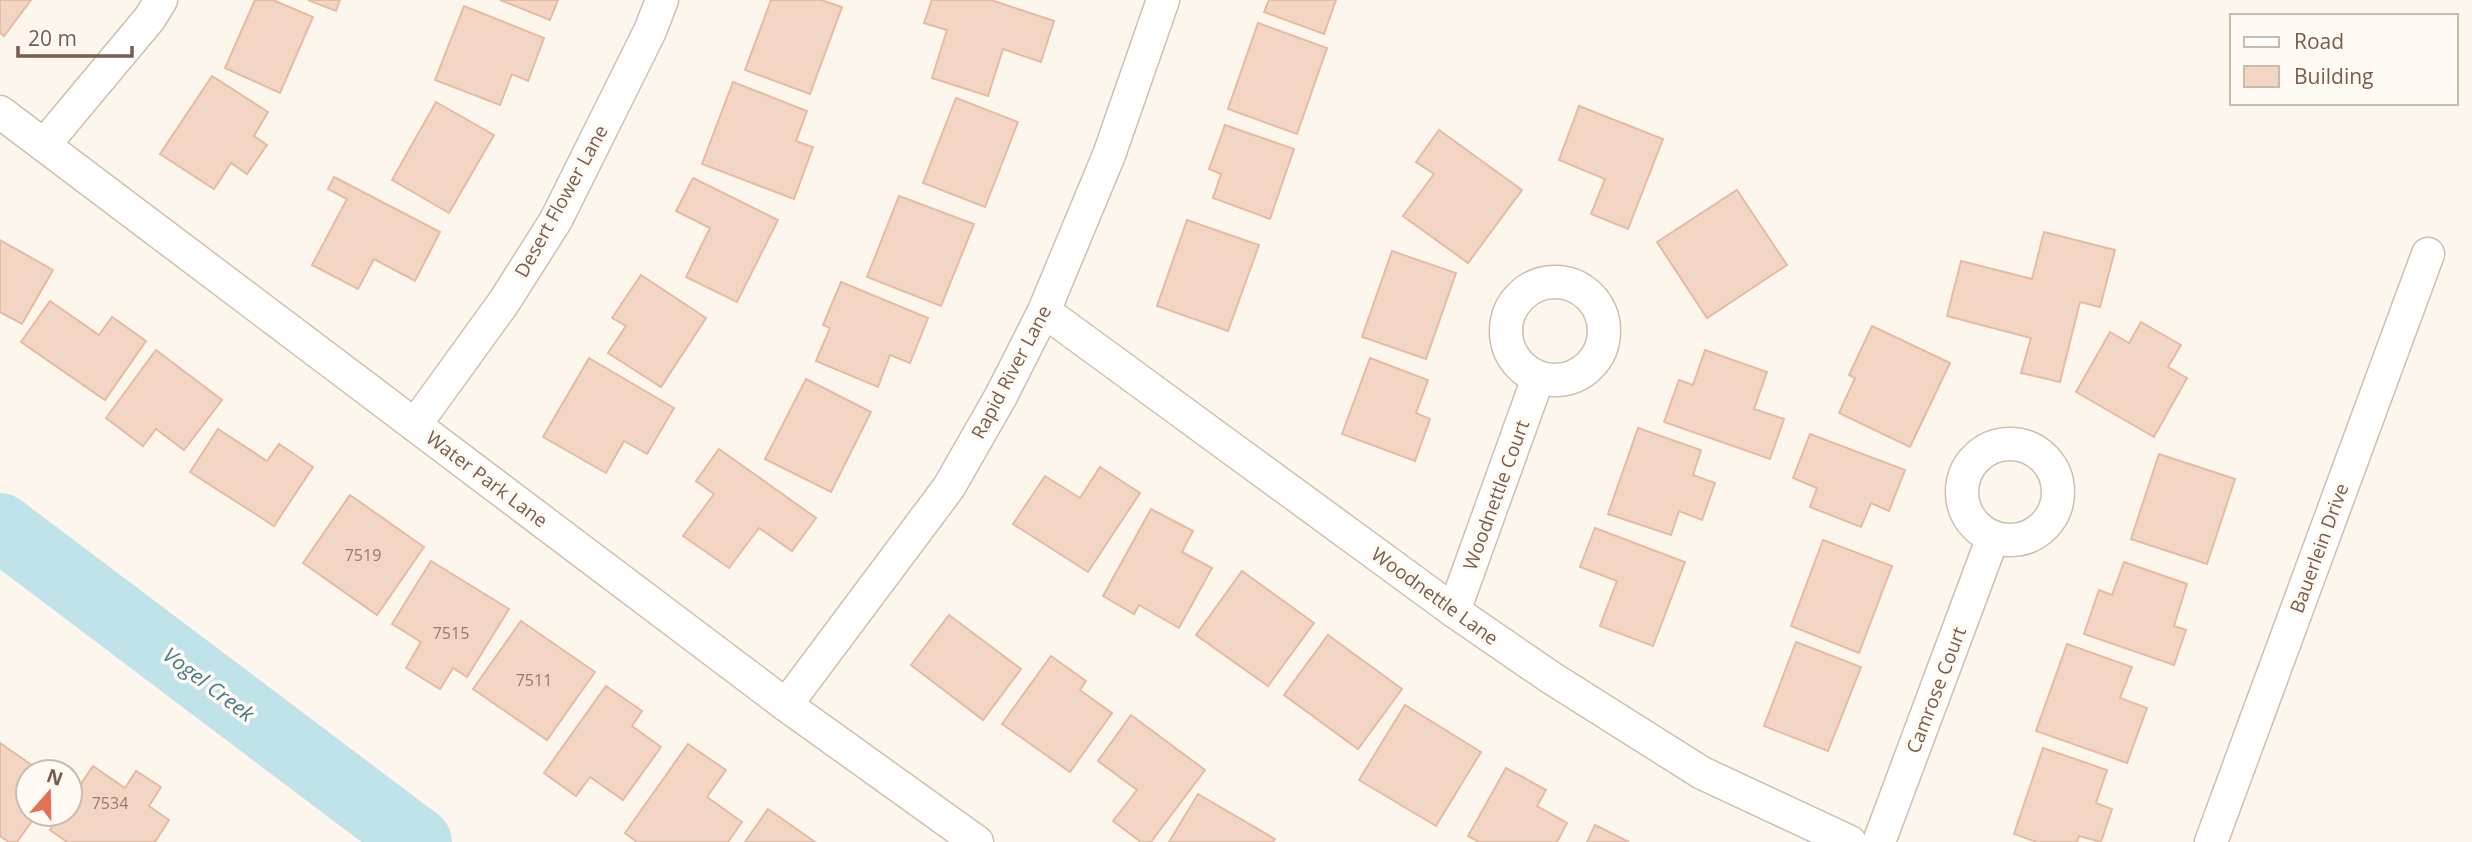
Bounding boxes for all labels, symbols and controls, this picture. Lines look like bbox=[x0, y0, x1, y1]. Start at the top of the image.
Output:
scale bar bbox=[18, 14, 131, 58]
legend bbox=[2230, 14, 2458, 105]
text: 20 m bbox=[28, 24, 77, 52]
text: Road bbox=[2294, 27, 2344, 55]
text: Building bbox=[2294, 62, 2373, 90]
street label: Desert Flower Lane bbox=[508, 120, 614, 282]
street label: Rapid River Lane bbox=[965, 301, 1057, 443]
street label: Woodnettle Court bbox=[1457, 416, 1535, 574]
street label: Water Park Lane bbox=[421, 425, 553, 533]
street label: Bauerlein Drive bbox=[2283, 480, 2355, 616]
street label: Woodnettle Lane bbox=[1366, 541, 1504, 651]
house number: 7519 bbox=[345, 544, 381, 566]
house number: 7515 bbox=[433, 622, 469, 644]
street label: Camrose Court bbox=[1900, 623, 1972, 757]
water label: Vogel Creek bbox=[158, 641, 261, 728]
house number: 7511 bbox=[516, 669, 552, 691]
north arrow bbox=[14, 758, 84, 828]
text: N bbox=[43, 762, 67, 792]
house number: 7534 bbox=[92, 792, 128, 814]

